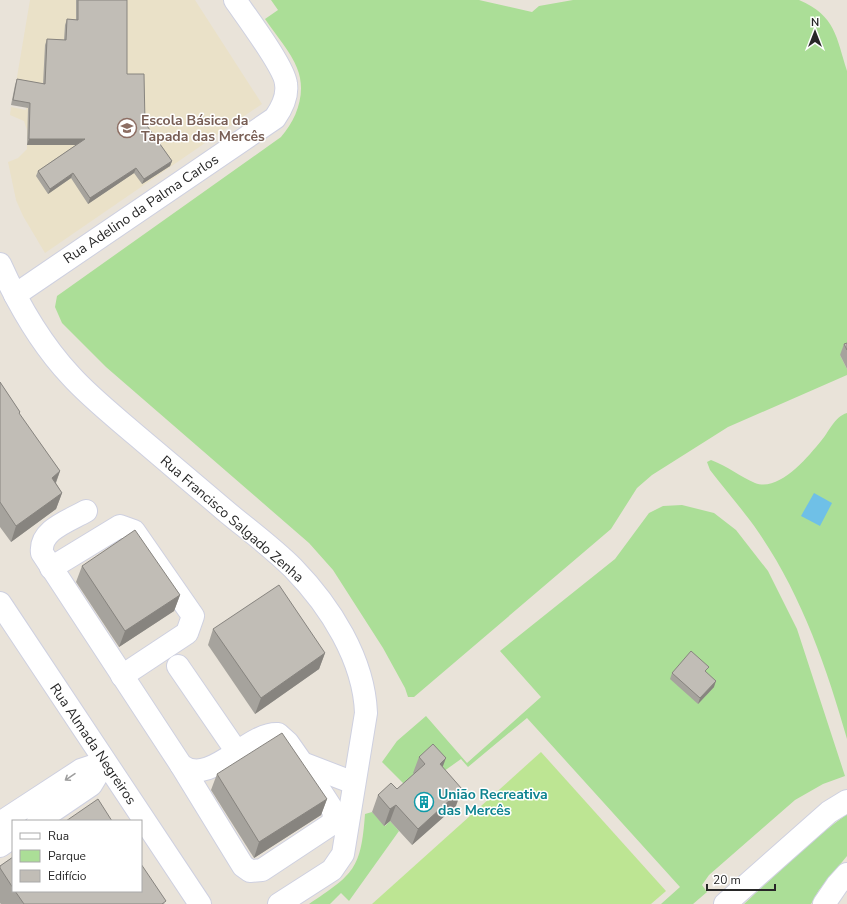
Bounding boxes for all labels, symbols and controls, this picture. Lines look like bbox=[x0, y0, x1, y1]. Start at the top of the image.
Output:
north arrow bbox=[795, 12, 835, 52]
text: N bbox=[811, 15, 819, 30]
place label: Escola Básica da Tapada das Mercês bbox=[141, 111, 265, 146]
school or university icon: Escola Básica da Tapada das Mercês bbox=[116, 117, 138, 139]
street label: Rua Adelino da Palma Carlos bbox=[60, 150, 222, 268]
street label: Rua Francisco Salgado Zenha bbox=[156, 451, 308, 587]
street label: Rua Almada Negreiros bbox=[45, 680, 141, 808]
one-way arrow bbox=[64, 773, 75, 781]
place label: União Recreativa das Mercês bbox=[438, 785, 548, 820]
building icon: União Recreativa das Mercês bbox=[413, 791, 435, 813]
legend bbox=[12, 820, 142, 892]
text: Rua bbox=[48, 828, 69, 844]
text: Parque bbox=[48, 848, 86, 864]
scale bar bbox=[707, 866, 775, 892]
text: Edifício bbox=[48, 868, 87, 884]
text: 20 m bbox=[713, 872, 741, 888]

